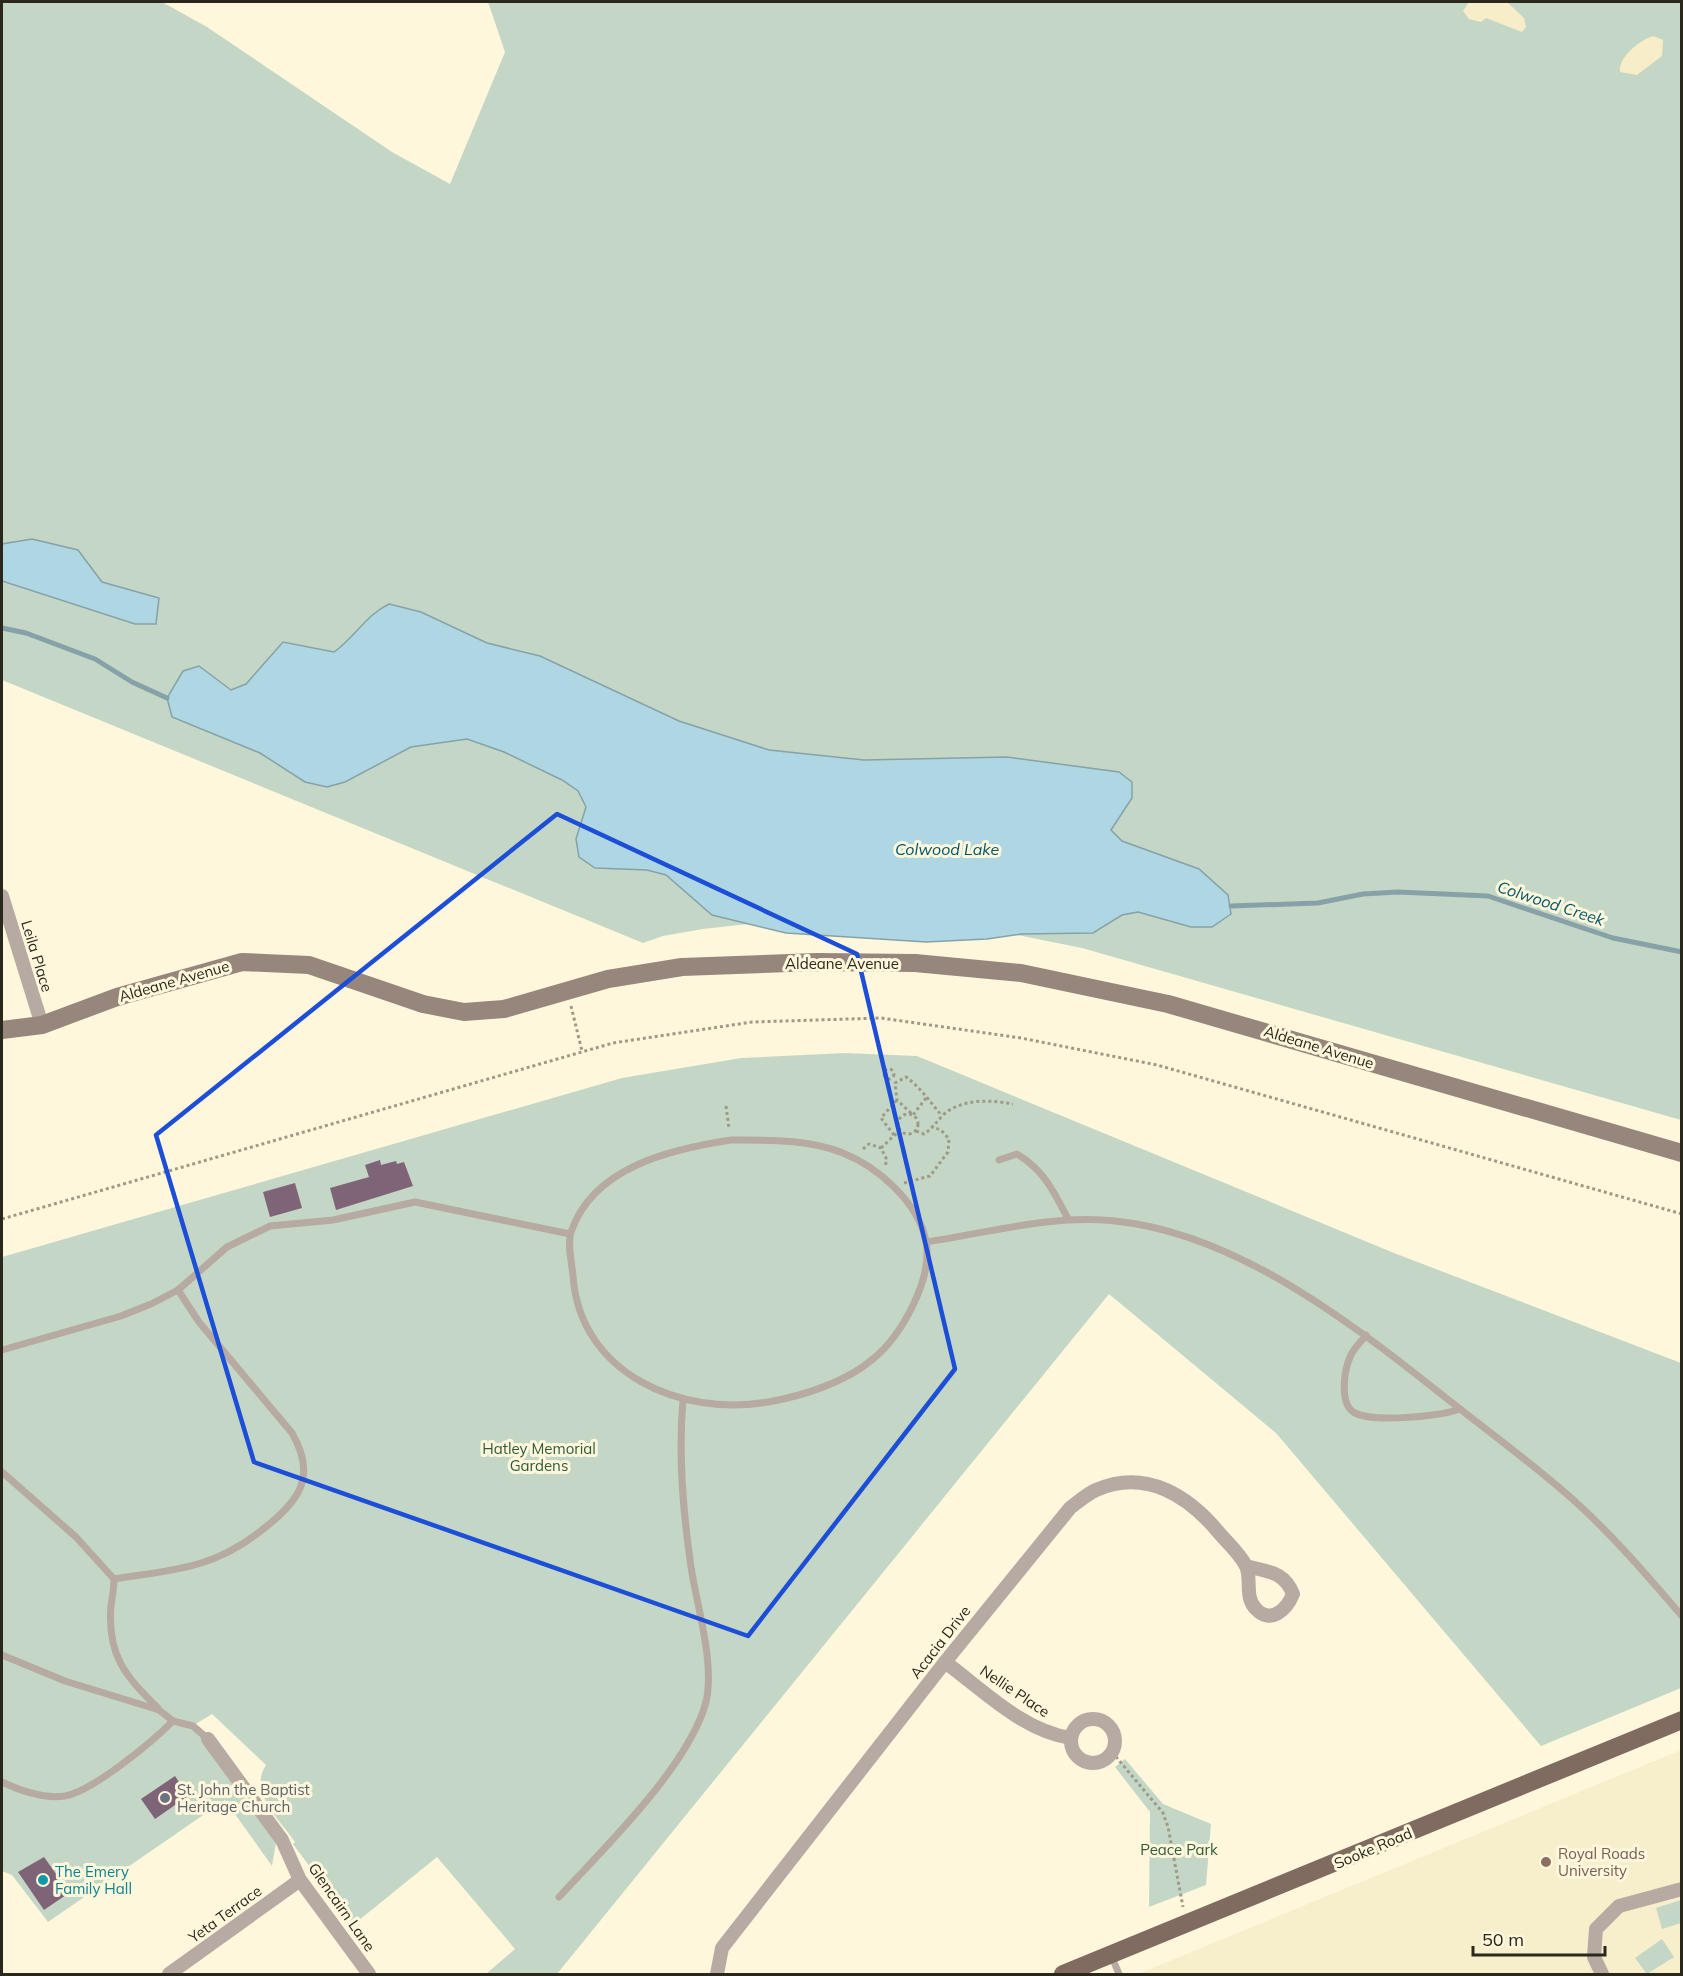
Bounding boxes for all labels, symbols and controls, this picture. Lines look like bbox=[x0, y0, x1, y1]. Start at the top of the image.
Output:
water label: Colwood Lake bbox=[895, 839, 999, 859]
water label: Colwood Creek bbox=[1495, 876, 1608, 930]
street label: Leila Place bbox=[17, 918, 57, 994]
street label: Aldeane Avenue bbox=[785, 954, 899, 973]
street label: Aldeane Avenue bbox=[117, 956, 231, 1006]
street label: Aldeane Avenue bbox=[1262, 1021, 1376, 1073]
park label: Hatley Memorial Gardens bbox=[482, 1439, 596, 1475]
street label: Acacia Drive bbox=[906, 1602, 974, 1682]
street label: Nellie Place bbox=[977, 1661, 1053, 1721]
place label: St. John the Baptist Heritage Church bbox=[177, 1780, 310, 1816]
marker: St. John the Baptist Heritage Church bbox=[158, 1791, 172, 1805]
street label: Sooke Road bbox=[1331, 1823, 1415, 1873]
park label: Peace Park bbox=[1140, 1840, 1218, 1859]
place label: Royal Roads University bbox=[1558, 1844, 1645, 1880]
marker: Royal Roads University bbox=[1539, 1855, 1553, 1869]
street label: Glencairn Lane bbox=[304, 1859, 380, 1955]
place label: The Emery Family Hall bbox=[55, 1862, 132, 1898]
marker: The Emery Family Hall bbox=[36, 1873, 50, 1887]
street label: Yeta Terrace bbox=[184, 1881, 265, 1947]
scale bar bbox=[1473, 1919, 1605, 1957]
text: 50 m bbox=[1482, 1928, 1524, 1951]

